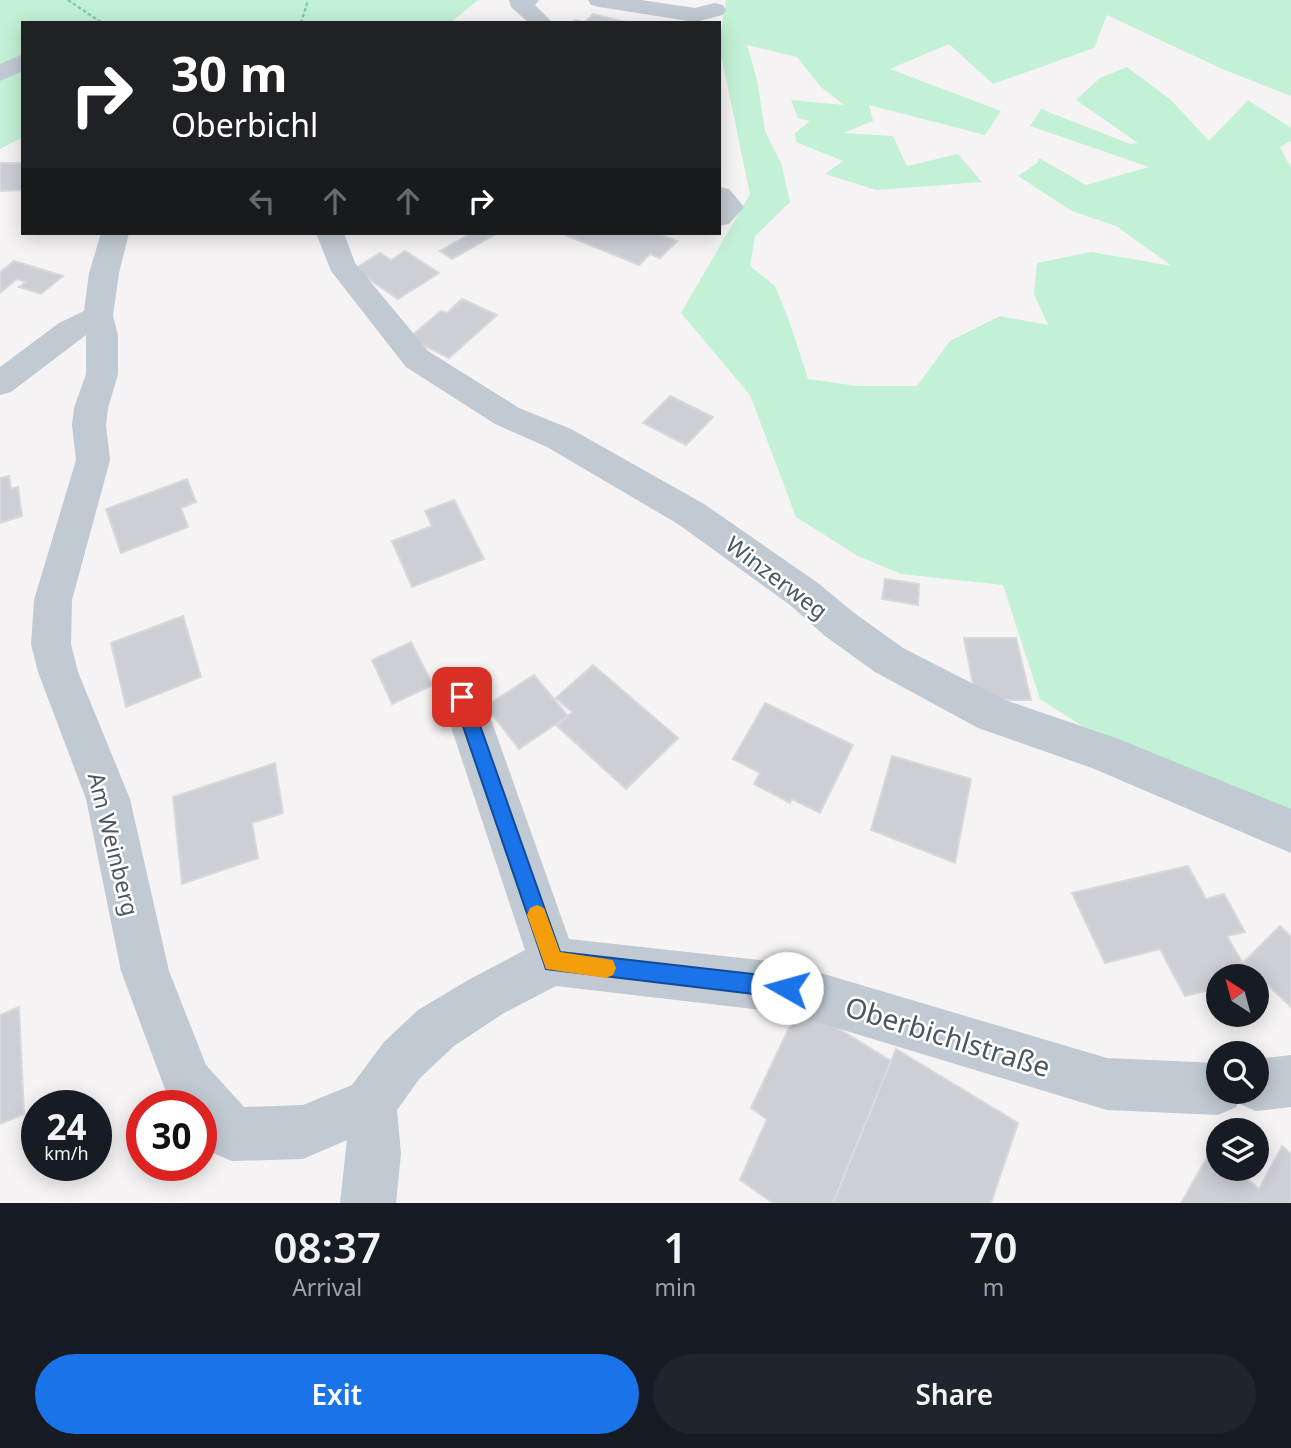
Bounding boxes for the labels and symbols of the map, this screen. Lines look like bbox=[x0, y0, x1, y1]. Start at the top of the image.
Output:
street label: Winzerweg bbox=[719, 528, 835, 626]
pin bbox=[432, 667, 492, 727]
street label: Am Weinberg bbox=[81, 769, 147, 919]
position arrow bbox=[750, 951, 824, 1025]
north arrow bbox=[1206, 964, 1269, 1027]
street label: Oberbichlstraße bbox=[841, 987, 1055, 1085]
speed limit sign: 30 bbox=[126, 1090, 217, 1181]

